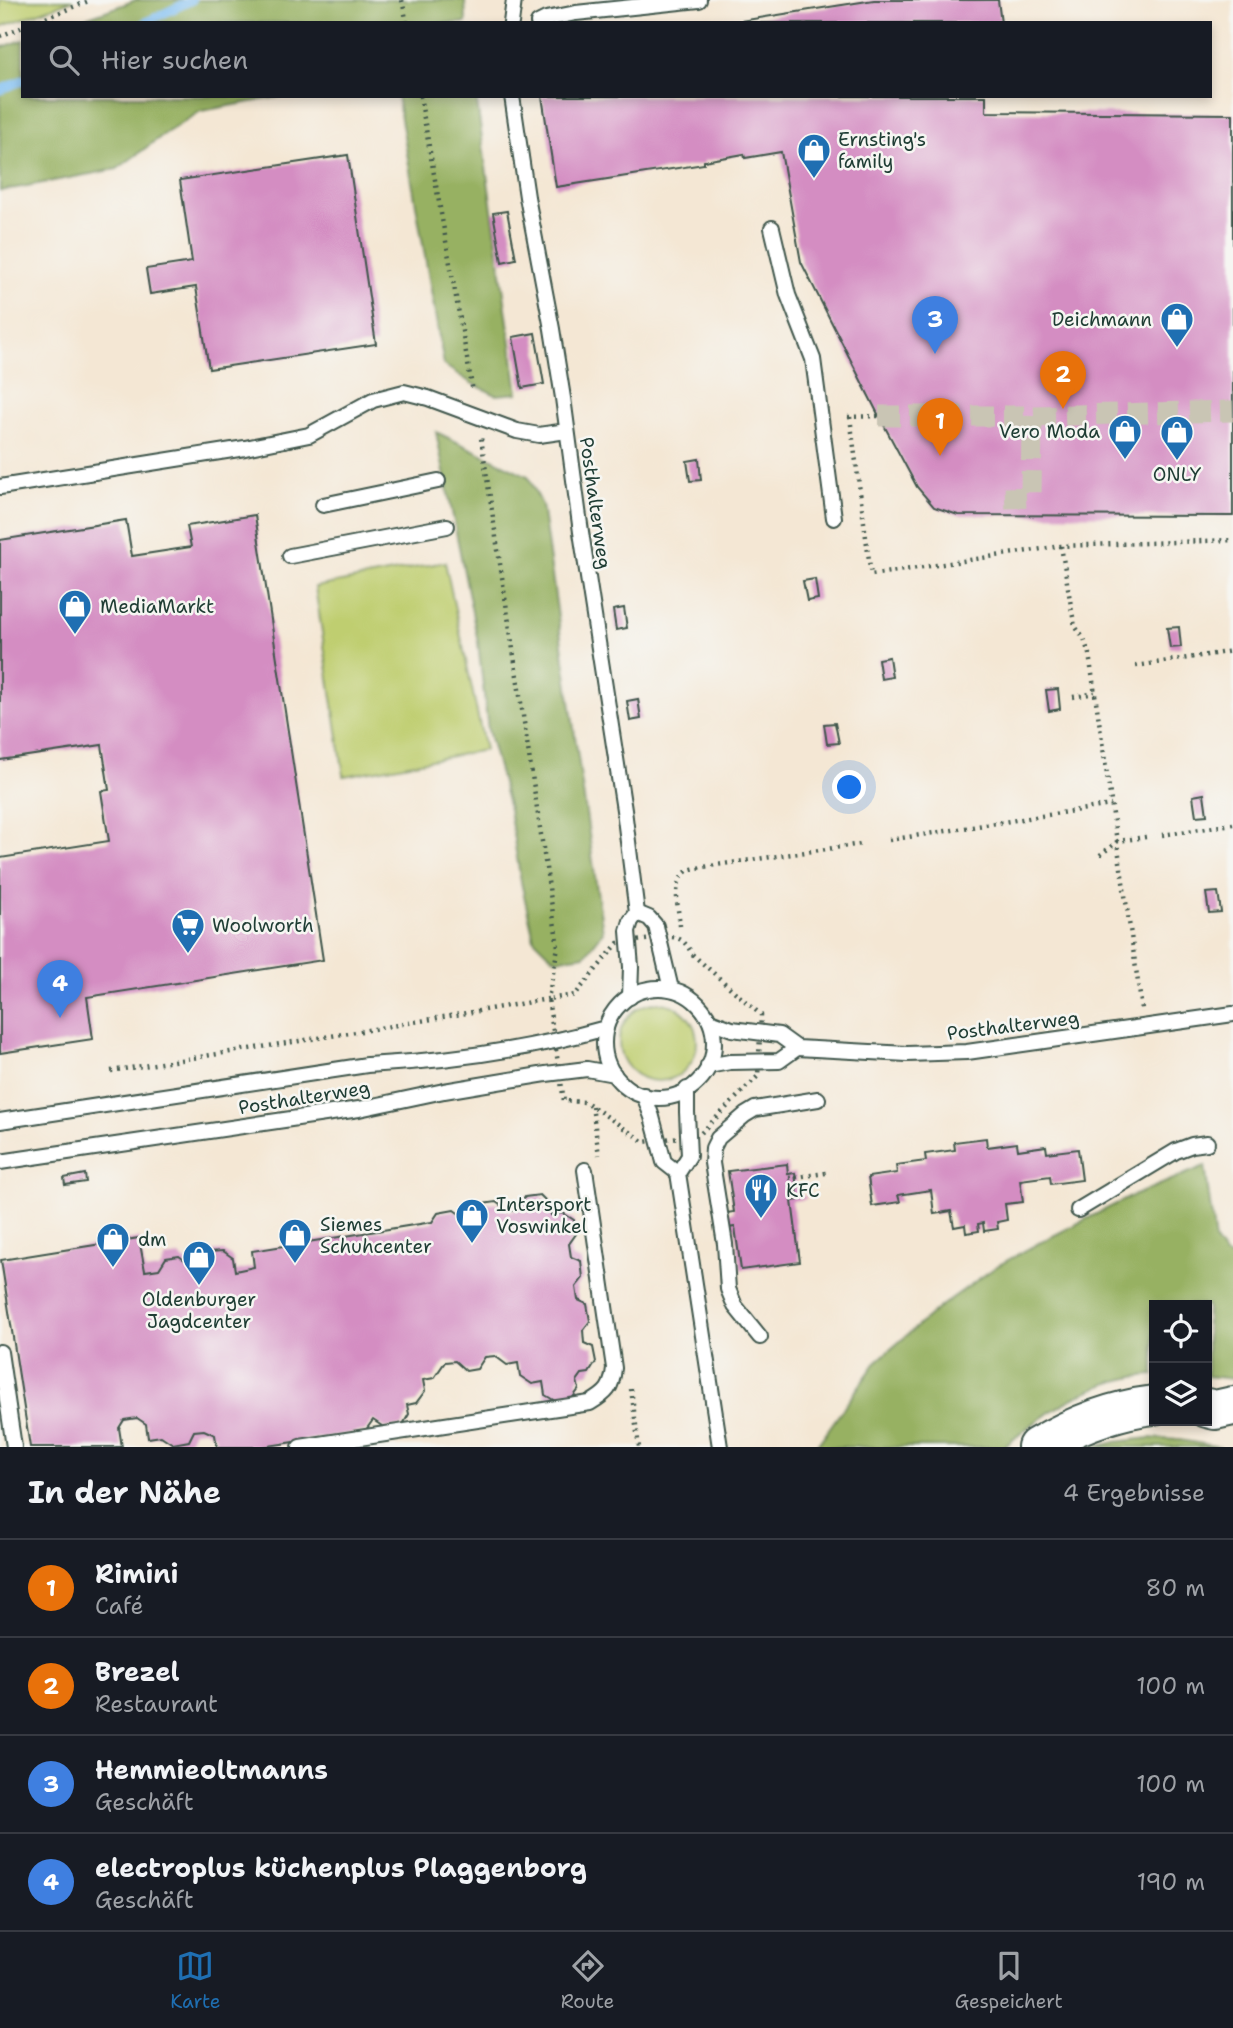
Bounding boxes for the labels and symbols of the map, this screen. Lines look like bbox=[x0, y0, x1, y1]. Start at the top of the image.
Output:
place label: Ernsting's family bbox=[838, 127, 926, 174]
shop icon: Ernsting's family bbox=[795, 131, 833, 180]
pin: 3 bbox=[912, 296, 958, 354]
shop icon: Deichmann bbox=[1158, 300, 1196, 349]
place label: Deichmann bbox=[1052, 307, 1152, 332]
pin: 2 bbox=[1040, 351, 1086, 409]
pin: 1 bbox=[917, 398, 963, 456]
shop icon: Vero Moda bbox=[1106, 412, 1144, 461]
shop icon: ONLY bbox=[1158, 413, 1196, 462]
place label: Vero Moda bbox=[999, 419, 1100, 444]
street label: Posthalterweg bbox=[574, 435, 617, 571]
place label: ONLY bbox=[1153, 462, 1202, 487]
shop icon: MediaMarkt bbox=[56, 587, 94, 636]
place label: MediaMarkt bbox=[100, 594, 214, 619]
your location bbox=[832, 770, 866, 804]
supermarket icon: Woolworth bbox=[169, 906, 207, 955]
place label: Woolworth bbox=[212, 913, 314, 938]
pin: 4 bbox=[37, 960, 83, 1018]
street label: Posthalterweg bbox=[946, 1005, 1081, 1046]
street label: Posthalterweg bbox=[236, 1075, 372, 1120]
restaurant icon: KFC bbox=[742, 1171, 780, 1220]
place label: KFC bbox=[786, 1178, 820, 1203]
place label: Intersport Voswinkel bbox=[496, 1192, 592, 1239]
shop icon: Intersport Voswinkel bbox=[453, 1196, 491, 1245]
place label: Siemes Schuhcenter bbox=[320, 1212, 432, 1259]
shop icon: Siemes Schuhcenter bbox=[276, 1216, 314, 1265]
shop icon: dm bbox=[94, 1220, 132, 1269]
place label: dm bbox=[138, 1227, 166, 1252]
shop icon: Oldenburger Jagdcenter bbox=[180, 1238, 218, 1287]
place label: Oldenburger Jagdcenter bbox=[142, 1287, 256, 1334]

